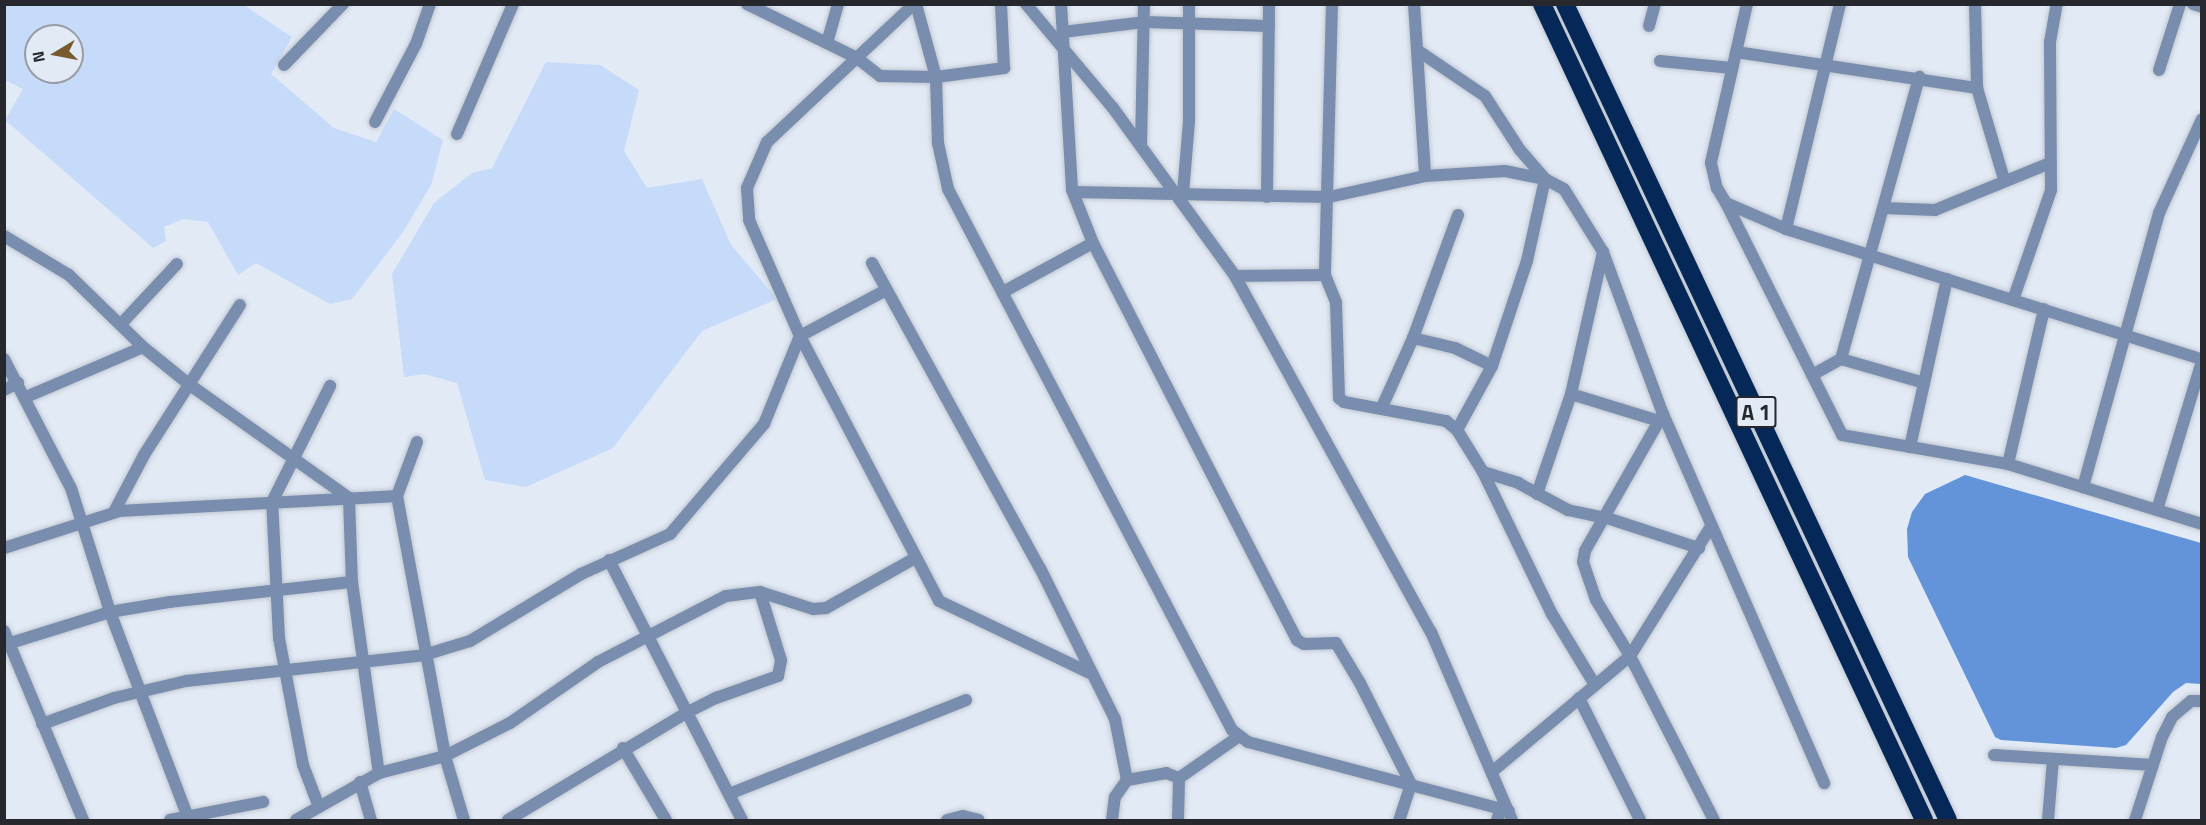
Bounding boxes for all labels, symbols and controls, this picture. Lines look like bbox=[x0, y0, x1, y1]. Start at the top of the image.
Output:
north arrow bbox=[24, 24, 84, 84]
text: N bbox=[25, 49, 51, 64]
road number: A 1 bbox=[1735, 394, 1777, 430]

